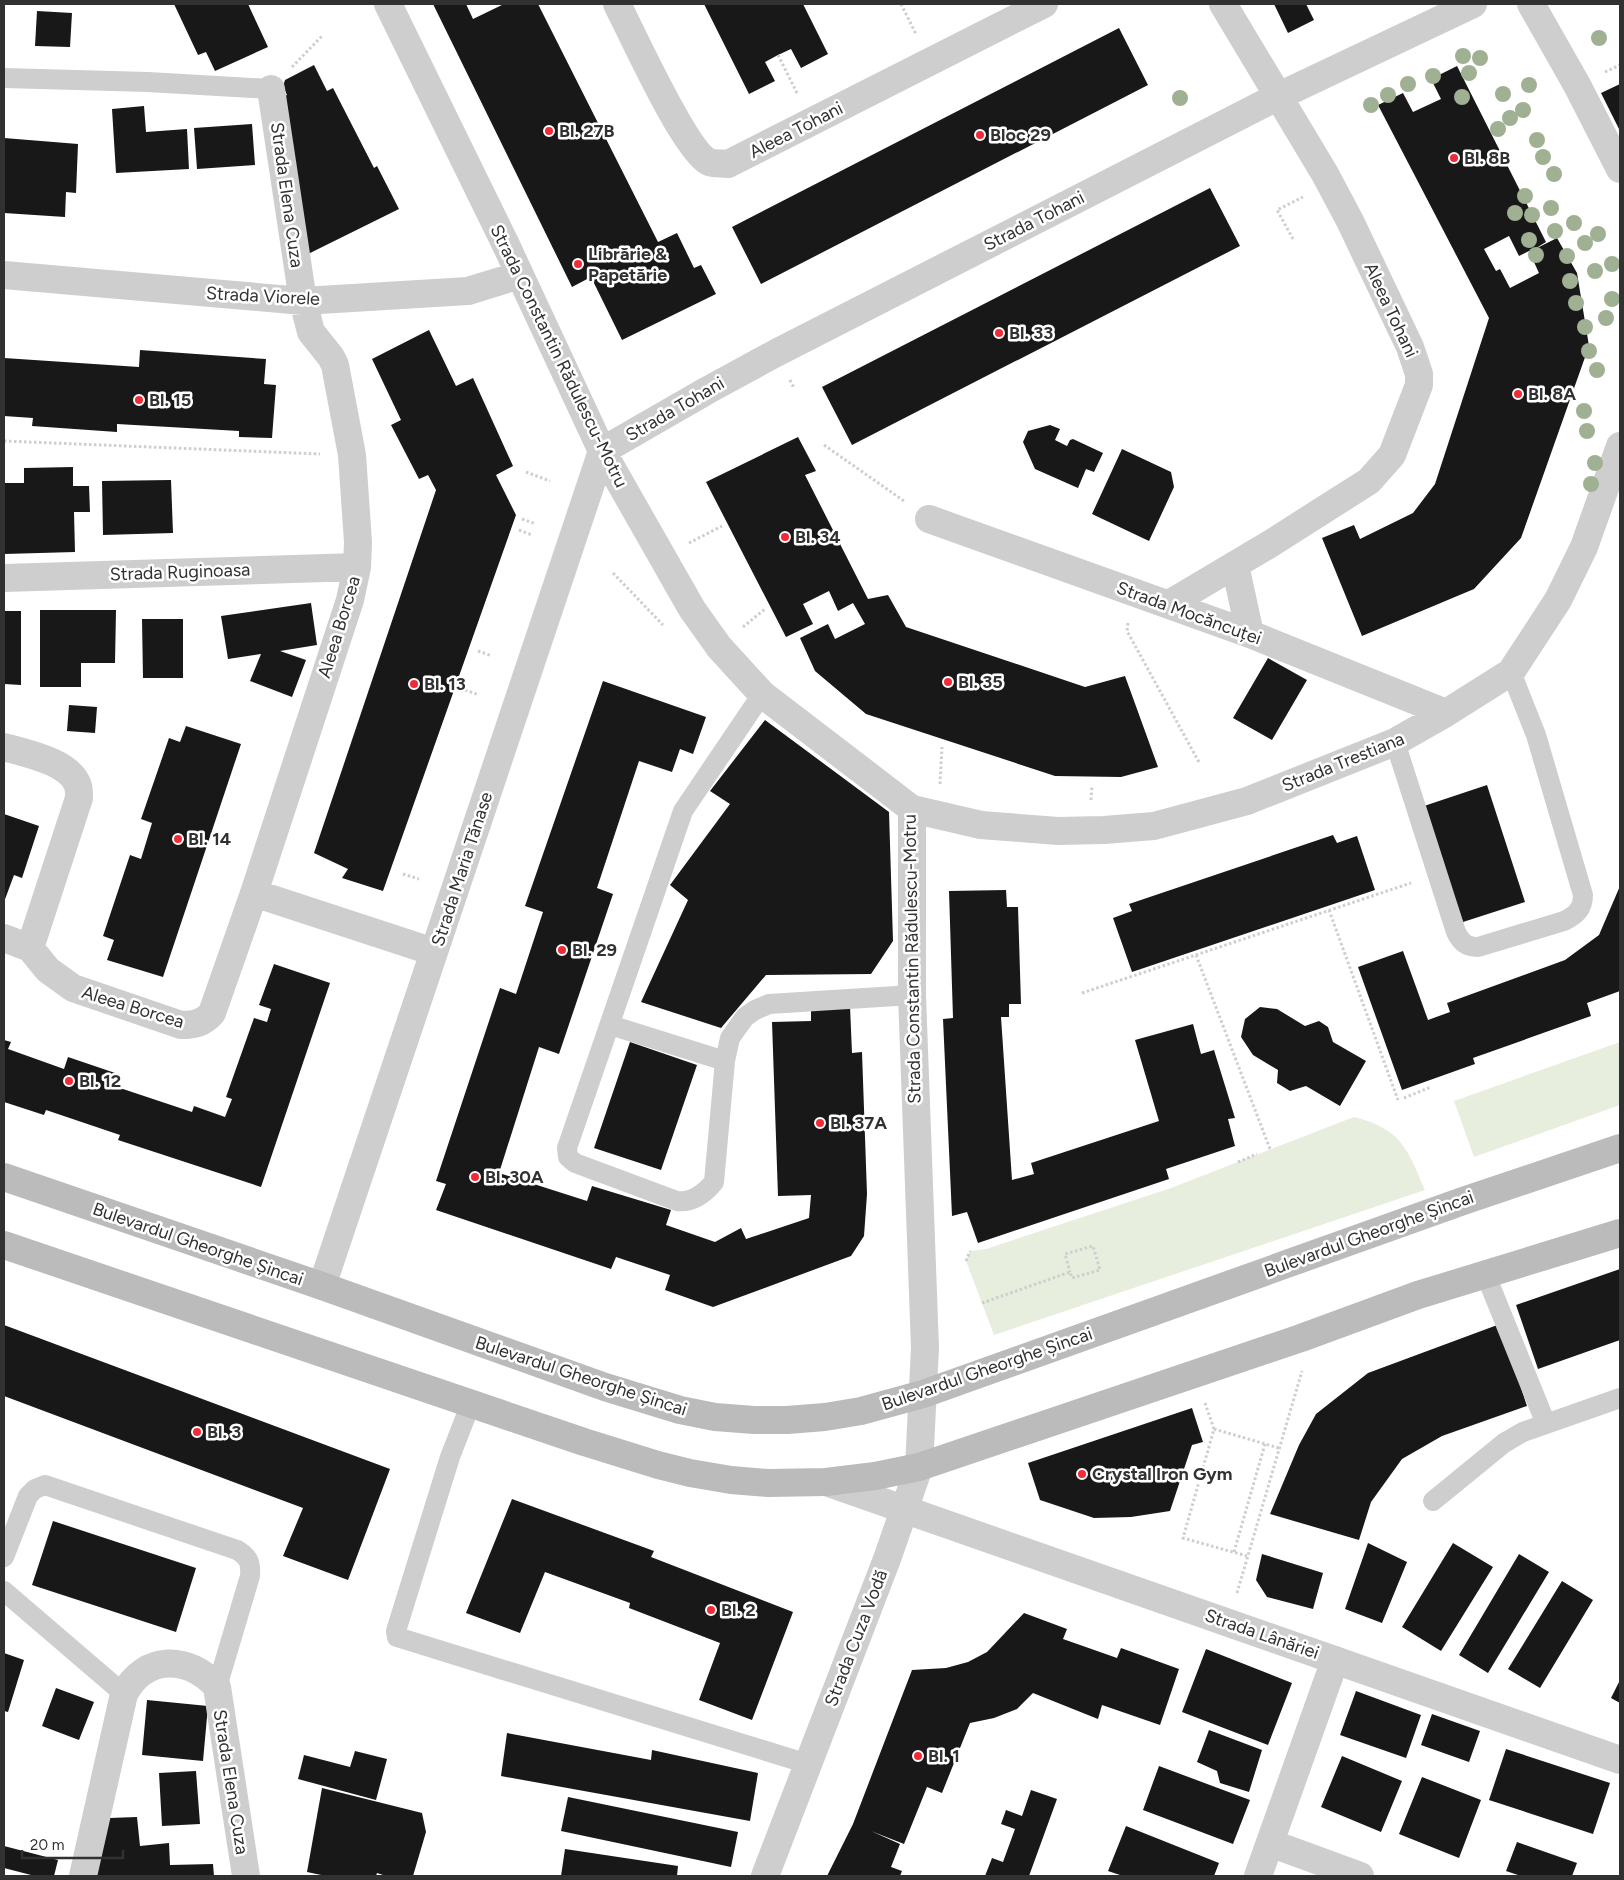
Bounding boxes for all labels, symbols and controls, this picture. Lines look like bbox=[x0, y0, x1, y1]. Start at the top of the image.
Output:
street label: Aleea Tohani bbox=[746, 97, 846, 163]
place label: Bl. 27B bbox=[559, 120, 615, 142]
street label: Strada Elena Cuza bbox=[266, 121, 308, 269]
place label: Bloc 29 bbox=[990, 124, 1051, 146]
marker: Bl. 27B bbox=[543, 125, 555, 137]
marker: Bloc 29 bbox=[974, 129, 986, 141]
place label: Bl. 8B bbox=[1464, 147, 1510, 169]
marker: Bl. 8B bbox=[1448, 152, 1460, 164]
street label: Strada Tohani bbox=[980, 186, 1088, 256]
street label: Strada Constantin Rădulescu-Motru bbox=[486, 221, 632, 491]
place label: Librărie & Papetărie bbox=[588, 243, 667, 286]
marker: Librărie & Papetărie bbox=[572, 258, 584, 270]
street label: Aleea Tohani bbox=[1359, 259, 1423, 361]
street label: Strada Viorele bbox=[205, 282, 321, 310]
place label: Bl. 33 bbox=[1009, 322, 1053, 344]
marker: Bl. 33 bbox=[993, 327, 1005, 339]
street label: Strada Tohani bbox=[622, 372, 728, 446]
place label: Bl. 8A bbox=[1528, 383, 1576, 405]
marker: Bl. 8A bbox=[1512, 388, 1524, 400]
place label: Bl. 15 bbox=[149, 389, 191, 411]
marker: Bl. 15 bbox=[133, 394, 145, 406]
place label: Bl. 34 bbox=[795, 526, 841, 548]
marker: Bl. 34 bbox=[779, 531, 791, 543]
street label: Strada Ruginoasa bbox=[109, 559, 251, 585]
street label: Aleea Borcea bbox=[313, 573, 365, 681]
street label: Strada Mocăncuței bbox=[1114, 577, 1264, 649]
place label: Bl. 35 bbox=[958, 671, 1003, 693]
place label: Bl. 13 bbox=[424, 673, 466, 695]
marker: Bl. 35 bbox=[942, 676, 954, 688]
marker: Bl. 13 bbox=[408, 678, 420, 690]
street label: Strada Trestiana bbox=[1279, 727, 1407, 797]
street label: Strada Maria Tănase bbox=[427, 789, 497, 949]
street label: Strada Constantin Rădulescu-Motru bbox=[898, 814, 926, 1104]
place label: Bl. 14 bbox=[188, 828, 231, 850]
marker: Bl. 14 bbox=[172, 833, 184, 845]
place label: Bl. 29 bbox=[572, 939, 617, 961]
marker: Bl. 29 bbox=[556, 944, 568, 956]
street label: Aleea Borcea bbox=[79, 981, 187, 1033]
place label: Bl. 12 bbox=[79, 1070, 121, 1092]
marker: Bl. 12 bbox=[63, 1075, 75, 1087]
place label: Bl. 37A bbox=[830, 1112, 887, 1134]
marker: Bl. 37A bbox=[814, 1117, 826, 1129]
place label: Bl. 30A bbox=[485, 1166, 544, 1188]
marker: Bl. 30A bbox=[469, 1171, 481, 1183]
street label: Bulevardul Gheorghe Șincai bbox=[1261, 1186, 1477, 1282]
street label: Bulevardul Gheorghe Șincai bbox=[90, 1198, 306, 1290]
street label: Bulevardul Gheorghe Șincai bbox=[879, 1323, 1095, 1415]
street label: Bulevardul Gheorghe Șincai bbox=[472, 1331, 690, 1421]
place label: Bl. 3 bbox=[207, 1421, 241, 1443]
marker: Bl. 3 bbox=[191, 1426, 203, 1438]
place label: Crystal Iron Gym bbox=[1092, 1463, 1232, 1485]
marker: Crystal Iron Gym bbox=[1076, 1468, 1088, 1480]
street label: Strada Cuza Vodă bbox=[820, 1567, 892, 1709]
place label: Bl. 2 bbox=[721, 1599, 756, 1621]
marker: Bl. 2 bbox=[705, 1604, 717, 1616]
street label: Strada Lânăriei bbox=[1202, 1604, 1322, 1664]
street label: Strada Elena Cuza bbox=[209, 1708, 253, 1856]
place label: Bl. 1 bbox=[928, 1745, 960, 1767]
marker: Bl. 1 bbox=[912, 1750, 924, 1762]
scale bar bbox=[22, 1828, 124, 1860]
text: 20 m bbox=[30, 1836, 64, 1854]

